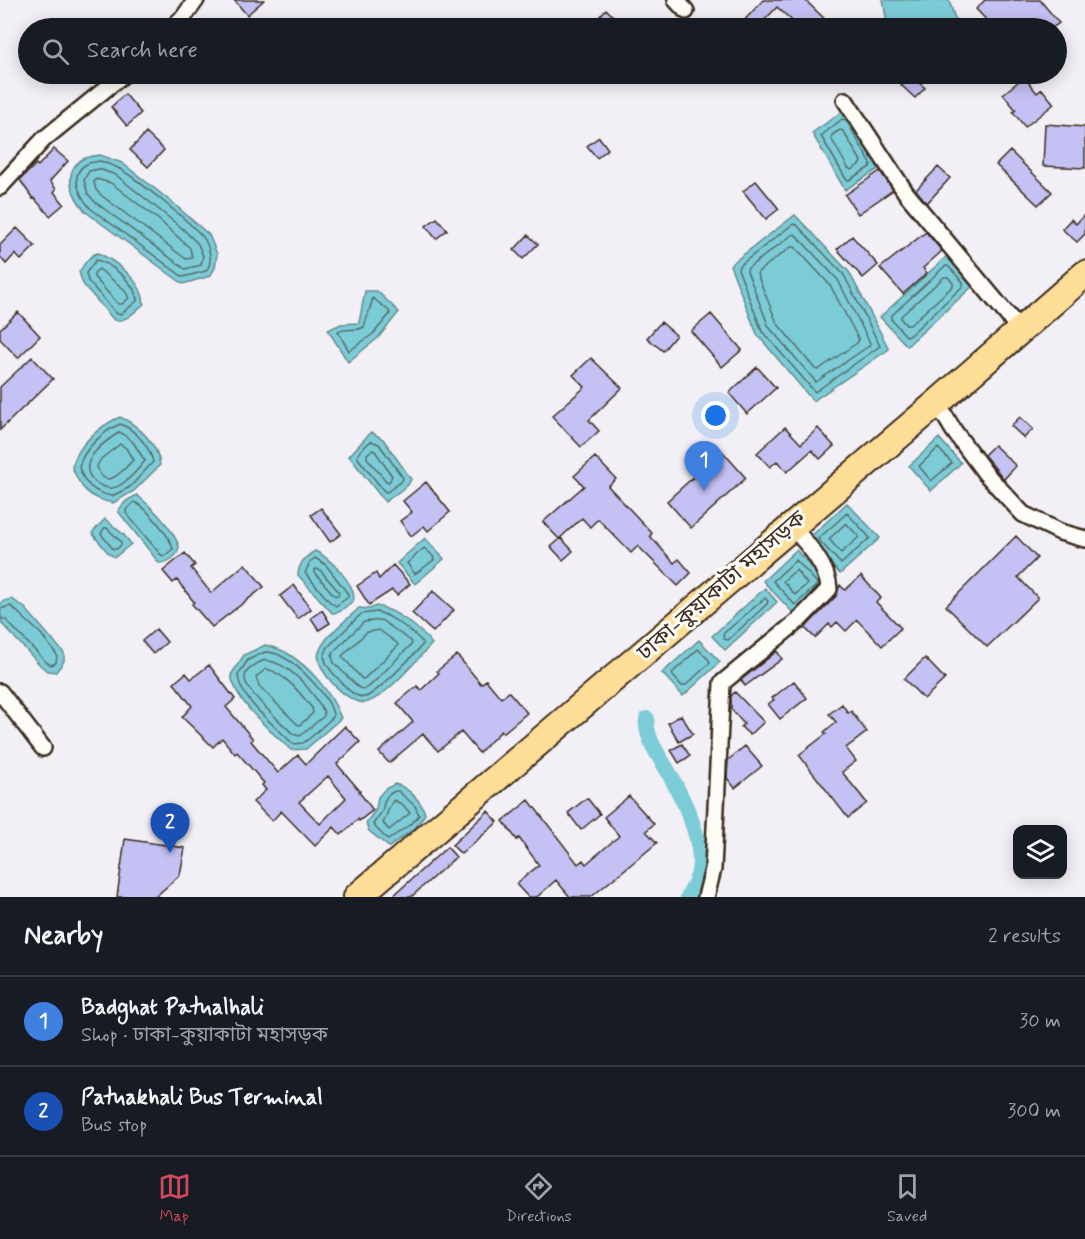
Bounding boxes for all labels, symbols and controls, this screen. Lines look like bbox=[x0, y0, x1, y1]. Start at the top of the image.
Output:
search box bbox=[18, 18, 1067, 84]
icon: search bbox=[39, 35, 72, 68]
text: Search here bbox=[87, 37, 198, 65]
your location bbox=[701, 401, 730, 430]
pin: 1 bbox=[684, 442, 724, 491]
street label: ঢাকা-কুয়াকাটা মহাসড়ক bbox=[631, 505, 812, 668]
pin: 2 bbox=[150, 804, 190, 853]
map controls bbox=[1013, 825, 1067, 879]
button: layers bbox=[1013, 825, 1067, 879]
text: Nearby bbox=[24, 919, 103, 953]
text: 2 results bbox=[988, 923, 1061, 950]
text: Badghat Patualhali bbox=[81, 994, 264, 1022]
text: 1 bbox=[39, 1008, 48, 1035]
text: 30 m bbox=[1019, 1008, 1061, 1035]
text: Shop · ঢাকা-কুয়াকাটা মহাসড়ক bbox=[81, 1022, 328, 1049]
text: Patuakhali Bus Terminal bbox=[81, 1084, 323, 1112]
text: 2 bbox=[39, 1098, 48, 1125]
text: 300 m bbox=[1007, 1098, 1061, 1125]
text: Bus stop bbox=[81, 1112, 147, 1139]
tab: Map bbox=[158, 1170, 191, 1227]
tab: Directions bbox=[506, 1170, 572, 1227]
tab: Saved bbox=[887, 1170, 927, 1227]

